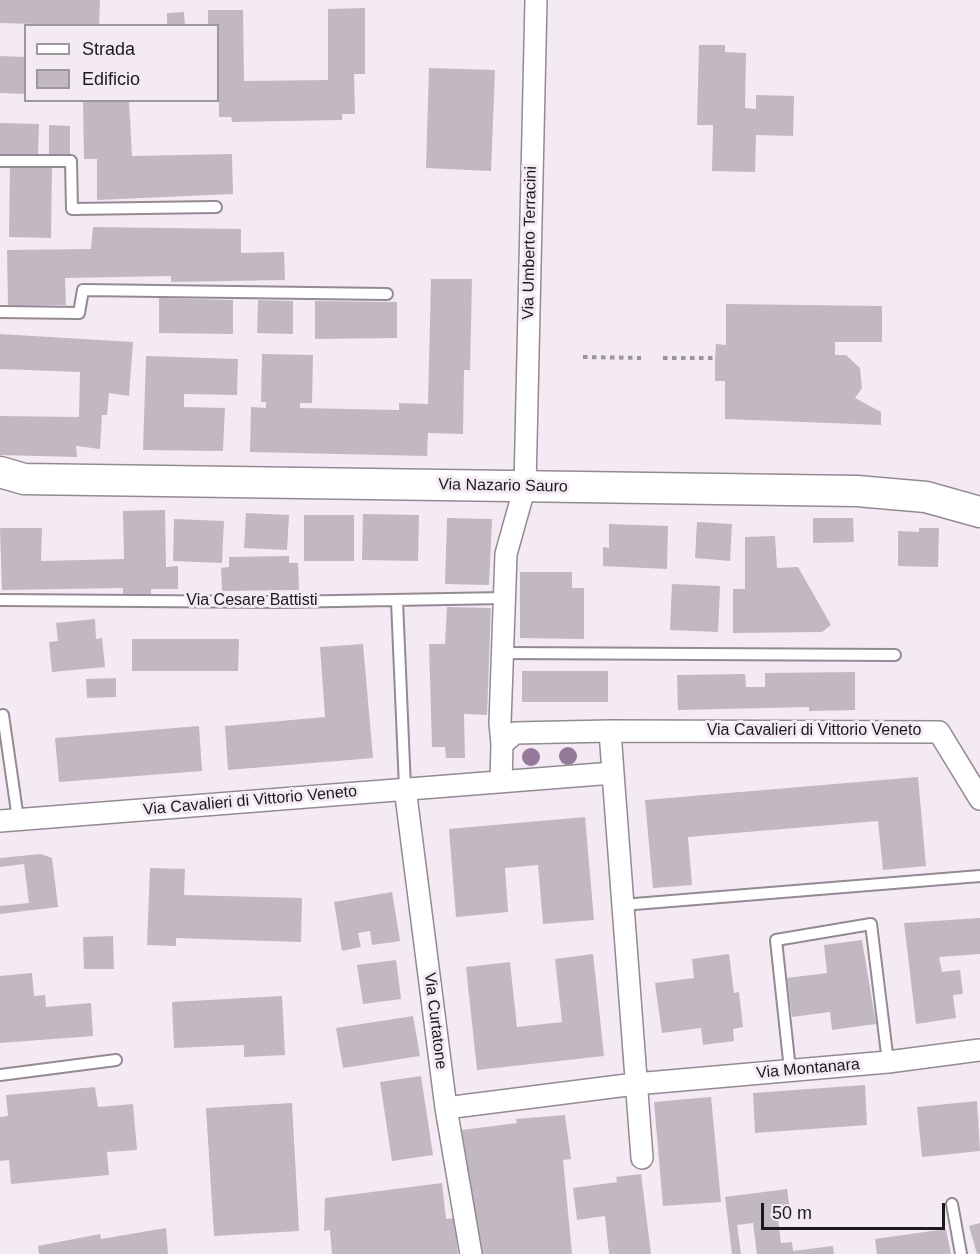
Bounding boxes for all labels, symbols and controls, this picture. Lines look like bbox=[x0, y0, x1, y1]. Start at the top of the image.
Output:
legend bbox=[24, 24, 219, 102]
text: Strada bbox=[82, 39, 135, 59]
text: Edificio bbox=[82, 69, 140, 89]
street label: Via Umberto Terracini bbox=[519, 166, 541, 320]
street label: Via Nazario Sauro bbox=[438, 475, 568, 497]
street label: Via Cesare Battisti bbox=[186, 591, 318, 611]
street label: Via Cavalieri di Vittorio Veneto bbox=[707, 721, 921, 741]
street label: Via Cavalieri di Vittorio Veneto bbox=[142, 782, 358, 820]
street label: Via Curtatone bbox=[420, 971, 450, 1071]
street label: Via Montanara bbox=[755, 1055, 861, 1083]
scale bar bbox=[764, 1191, 948, 1229]
text: 50 m bbox=[772, 1203, 812, 1223]

